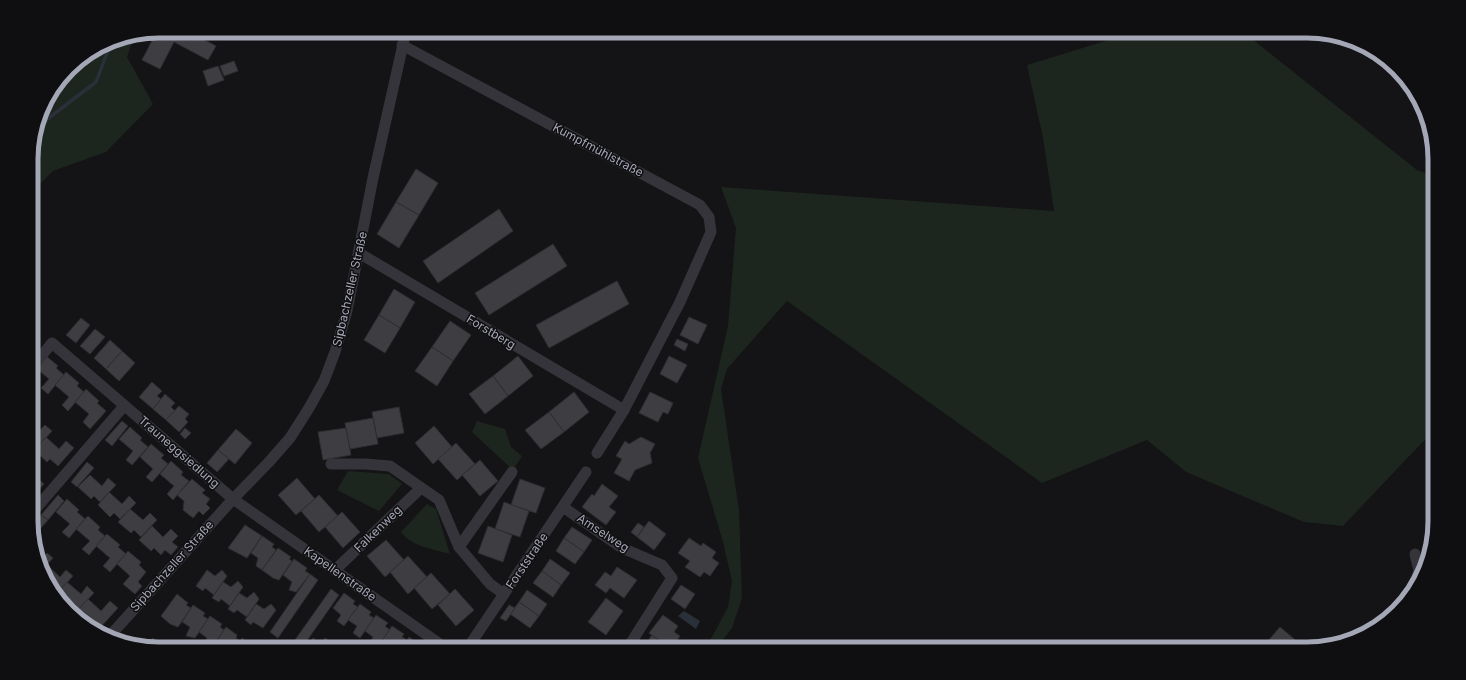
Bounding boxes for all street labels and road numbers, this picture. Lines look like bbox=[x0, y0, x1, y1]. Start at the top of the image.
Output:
street label: Kumpfmühlstraße bbox=[550, 119, 646, 180]
street label: Sipbachzeller Straße bbox=[329, 230, 370, 348]
street label: Forstberg bbox=[464, 311, 519, 352]
street label: Trauneggsiedlung bbox=[136, 412, 223, 491]
street label: Falkenweg bbox=[351, 502, 405, 555]
street label: Amselweg bbox=[574, 510, 632, 555]
street label: Sipbachzeller Straße bbox=[127, 517, 217, 614]
street label: Forststraße bbox=[502, 530, 551, 592]
street label: Kapellenstraße bbox=[301, 543, 379, 604]

